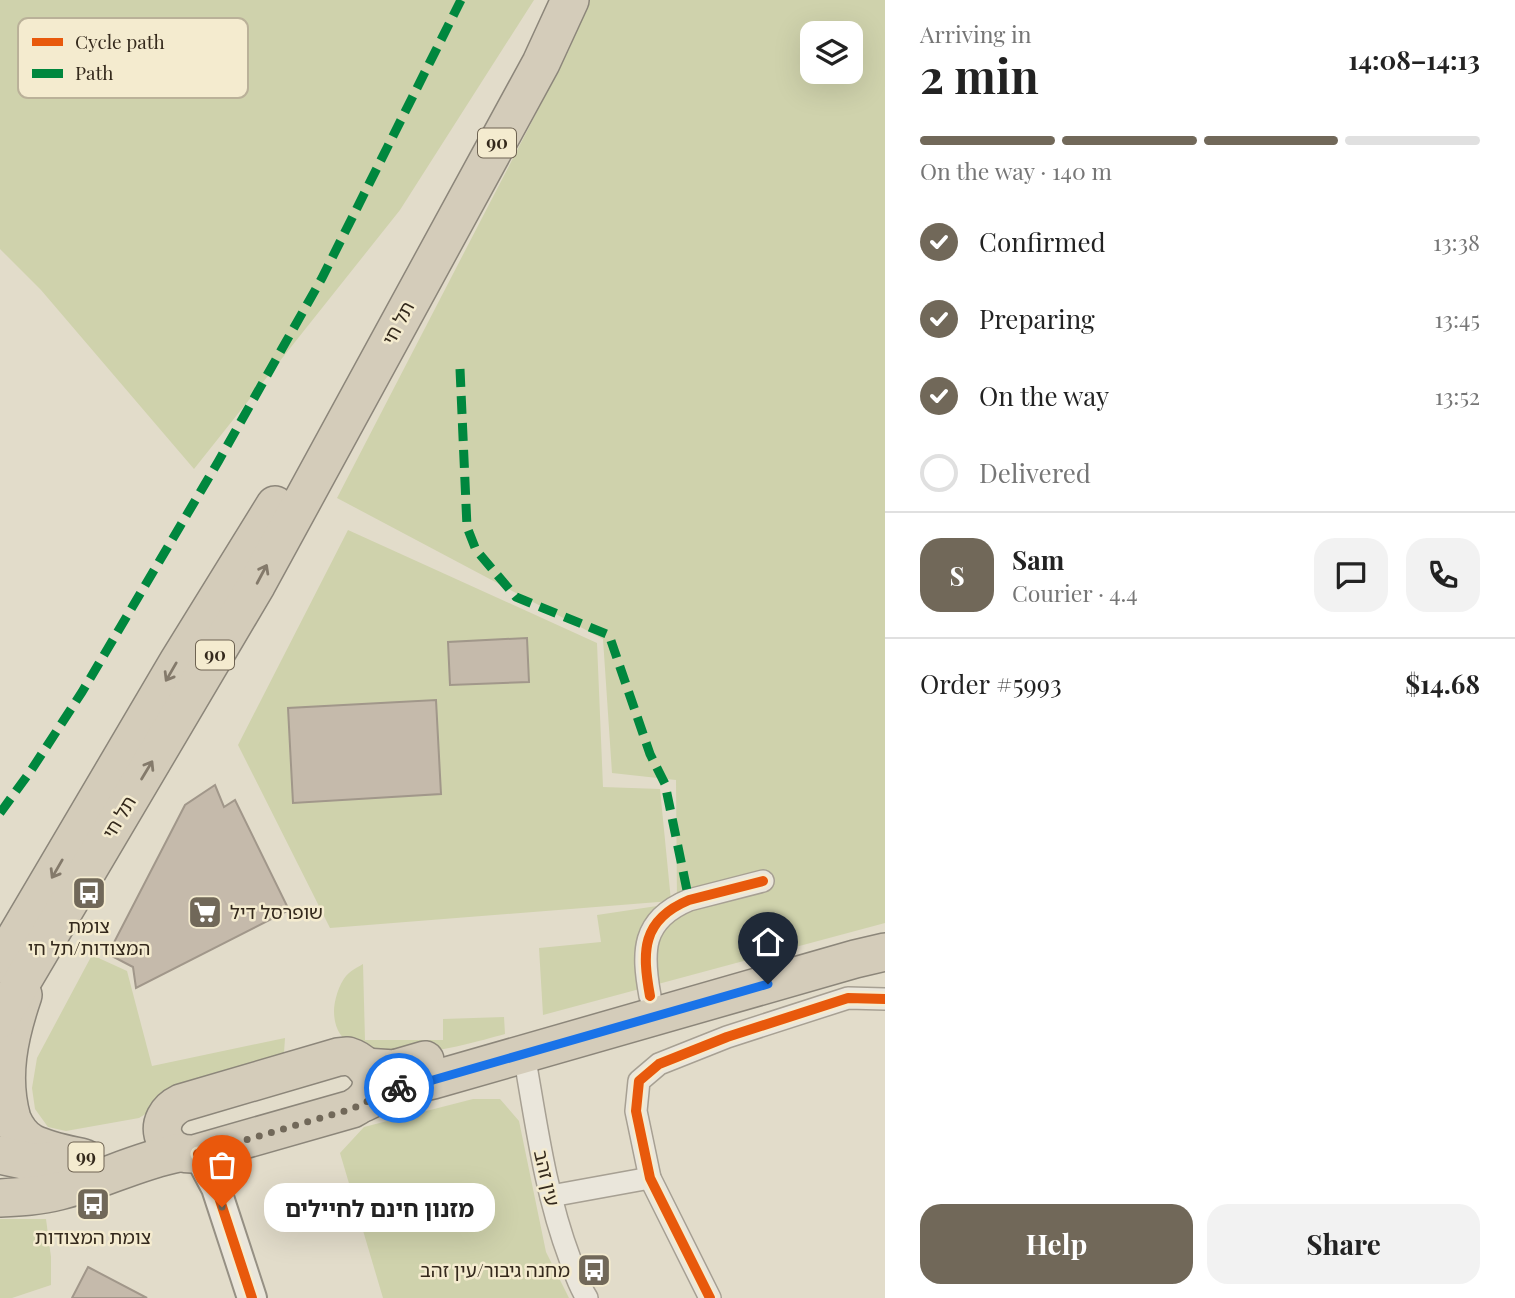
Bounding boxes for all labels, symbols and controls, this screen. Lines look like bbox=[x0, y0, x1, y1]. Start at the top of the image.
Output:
legend bbox=[18, 18, 248, 98]
text: Arriving in bbox=[920, 18, 1032, 49]
map controls bbox=[800, 21, 863, 84]
button: layers bbox=[800, 21, 863, 84]
text: Cycle path bbox=[75, 28, 165, 54]
text: 14:08–14:13 bbox=[1348, 42, 1480, 77]
text: 2 min bbox=[920, 44, 1039, 106]
text: Path bbox=[75, 59, 113, 85]
road number: 90 bbox=[478, 128, 516, 158]
text: On the way · 140 m bbox=[920, 155, 1112, 186]
icon: check bbox=[920, 223, 958, 261]
text: Confirmed bbox=[979, 224, 1106, 259]
text: 13:38 bbox=[1433, 226, 1480, 257]
street label: תל חי bbox=[375, 296, 419, 349]
icon: check bbox=[920, 300, 958, 338]
text: Preparing bbox=[979, 301, 1095, 336]
text: 13:45 bbox=[1434, 303, 1480, 334]
icon: check bbox=[920, 377, 958, 415]
text: On the way bbox=[979, 378, 1109, 413]
text: 13:52 bbox=[1435, 380, 1480, 411]
text: Delivered bbox=[979, 455, 1091, 490]
button: chat bbox=[1314, 538, 1388, 612]
button: phone bbox=[1406, 538, 1480, 612]
text: Sam bbox=[1012, 542, 1064, 577]
text: S bbox=[949, 558, 965, 593]
one-way arrow bbox=[256, 564, 270, 585]
text: Courier · 4.4 bbox=[1012, 577, 1138, 608]
road number: 90 bbox=[196, 640, 234, 670]
one-way arrow bbox=[164, 662, 178, 682]
text: Order #5993 bbox=[920, 666, 1062, 701]
text: $14.68 bbox=[1405, 666, 1480, 701]
one-way arrow bbox=[140, 761, 154, 781]
street label: תל חי bbox=[95, 790, 141, 843]
one-way arrow bbox=[50, 858, 64, 878]
bus stop icon: צומת המצודות/תל חי bbox=[70, 874, 108, 912]
supermarket icon: שופרסל דיל bbox=[186, 893, 224, 931]
place label: שופרסל דיל bbox=[230, 898, 323, 924]
place label: צומת המצודות/תל חי bbox=[28, 912, 150, 960]
pin bbox=[738, 912, 798, 984]
icon: home bbox=[749, 923, 787, 961]
courier bbox=[364, 1053, 434, 1123]
icon: bike bbox=[380, 1069, 418, 1107]
pin bbox=[192, 1135, 252, 1207]
road number: 99 bbox=[68, 1142, 104, 1172]
icon: bag bbox=[203, 1146, 241, 1184]
street label: עין זהב bbox=[529, 1147, 567, 1208]
callout: מזנון חינם לחיילים bbox=[264, 1182, 495, 1232]
bus stop icon: צומת המצודות bbox=[74, 1185, 112, 1223]
text: מזנון חינם לחיילים bbox=[285, 1192, 474, 1223]
button: Help bbox=[920, 1204, 1193, 1284]
button: Share bbox=[1207, 1204, 1480, 1284]
place label: צומת המצודות bbox=[35, 1223, 151, 1249]
bus stop icon: מחנה גיבור/עין זהב bbox=[575, 1251, 613, 1289]
place label: מחנה גיבור/עין זהב bbox=[420, 1256, 570, 1282]

